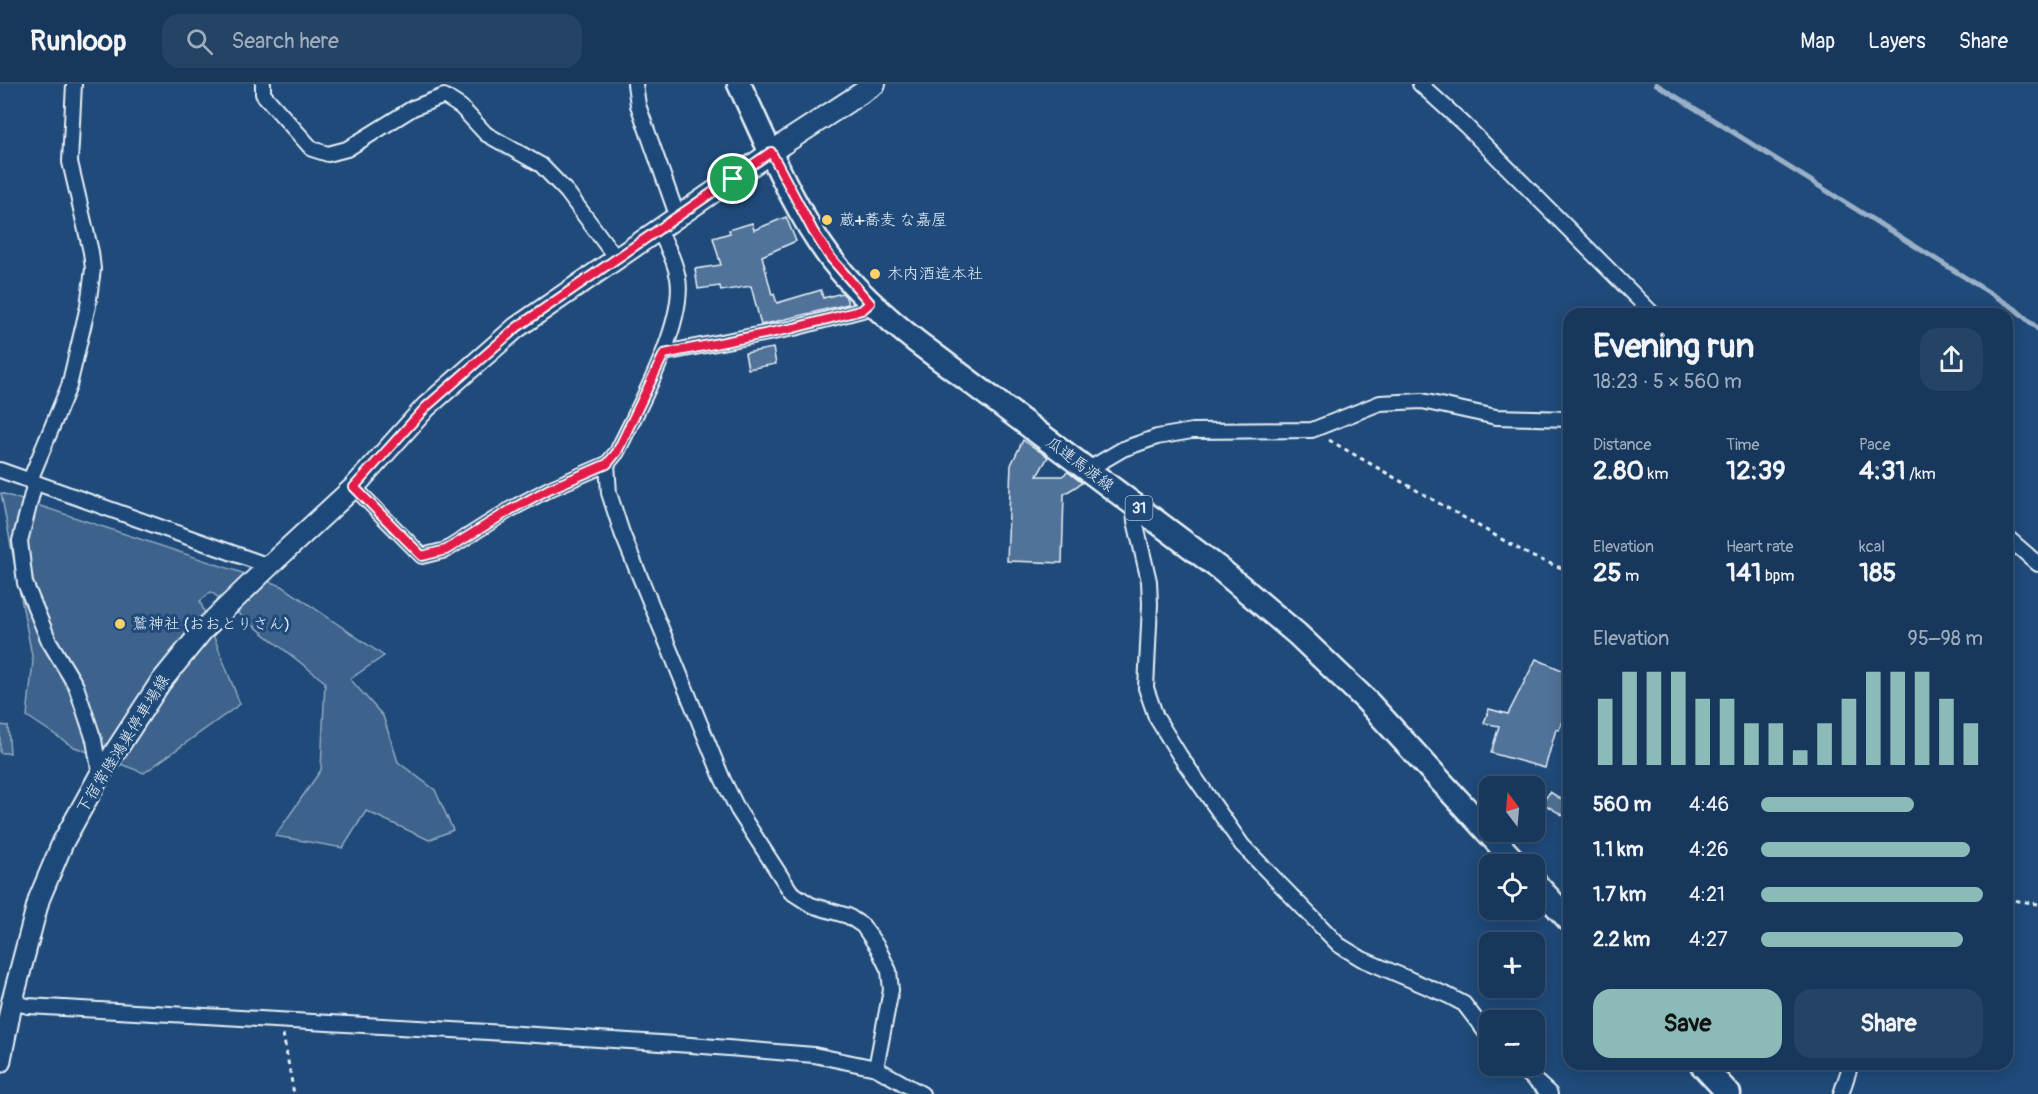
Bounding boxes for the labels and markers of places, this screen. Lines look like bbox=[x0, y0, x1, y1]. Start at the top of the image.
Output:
pin bbox=[707, 153, 758, 204]
place label: 蔵+蕎麦 な嘉屋 bbox=[839, 210, 948, 230]
marker: 蔵+蕎麦 な嘉屋 bbox=[820, 213, 834, 227]
place label: 木内酒造本社 bbox=[887, 264, 983, 284]
marker: 木内酒造本社 bbox=[868, 267, 882, 281]
place label: 鷲神社 (おおとりさん) bbox=[132, 614, 290, 634]
marker: 鷲神社 (おおとりさん) bbox=[113, 617, 127, 631]

